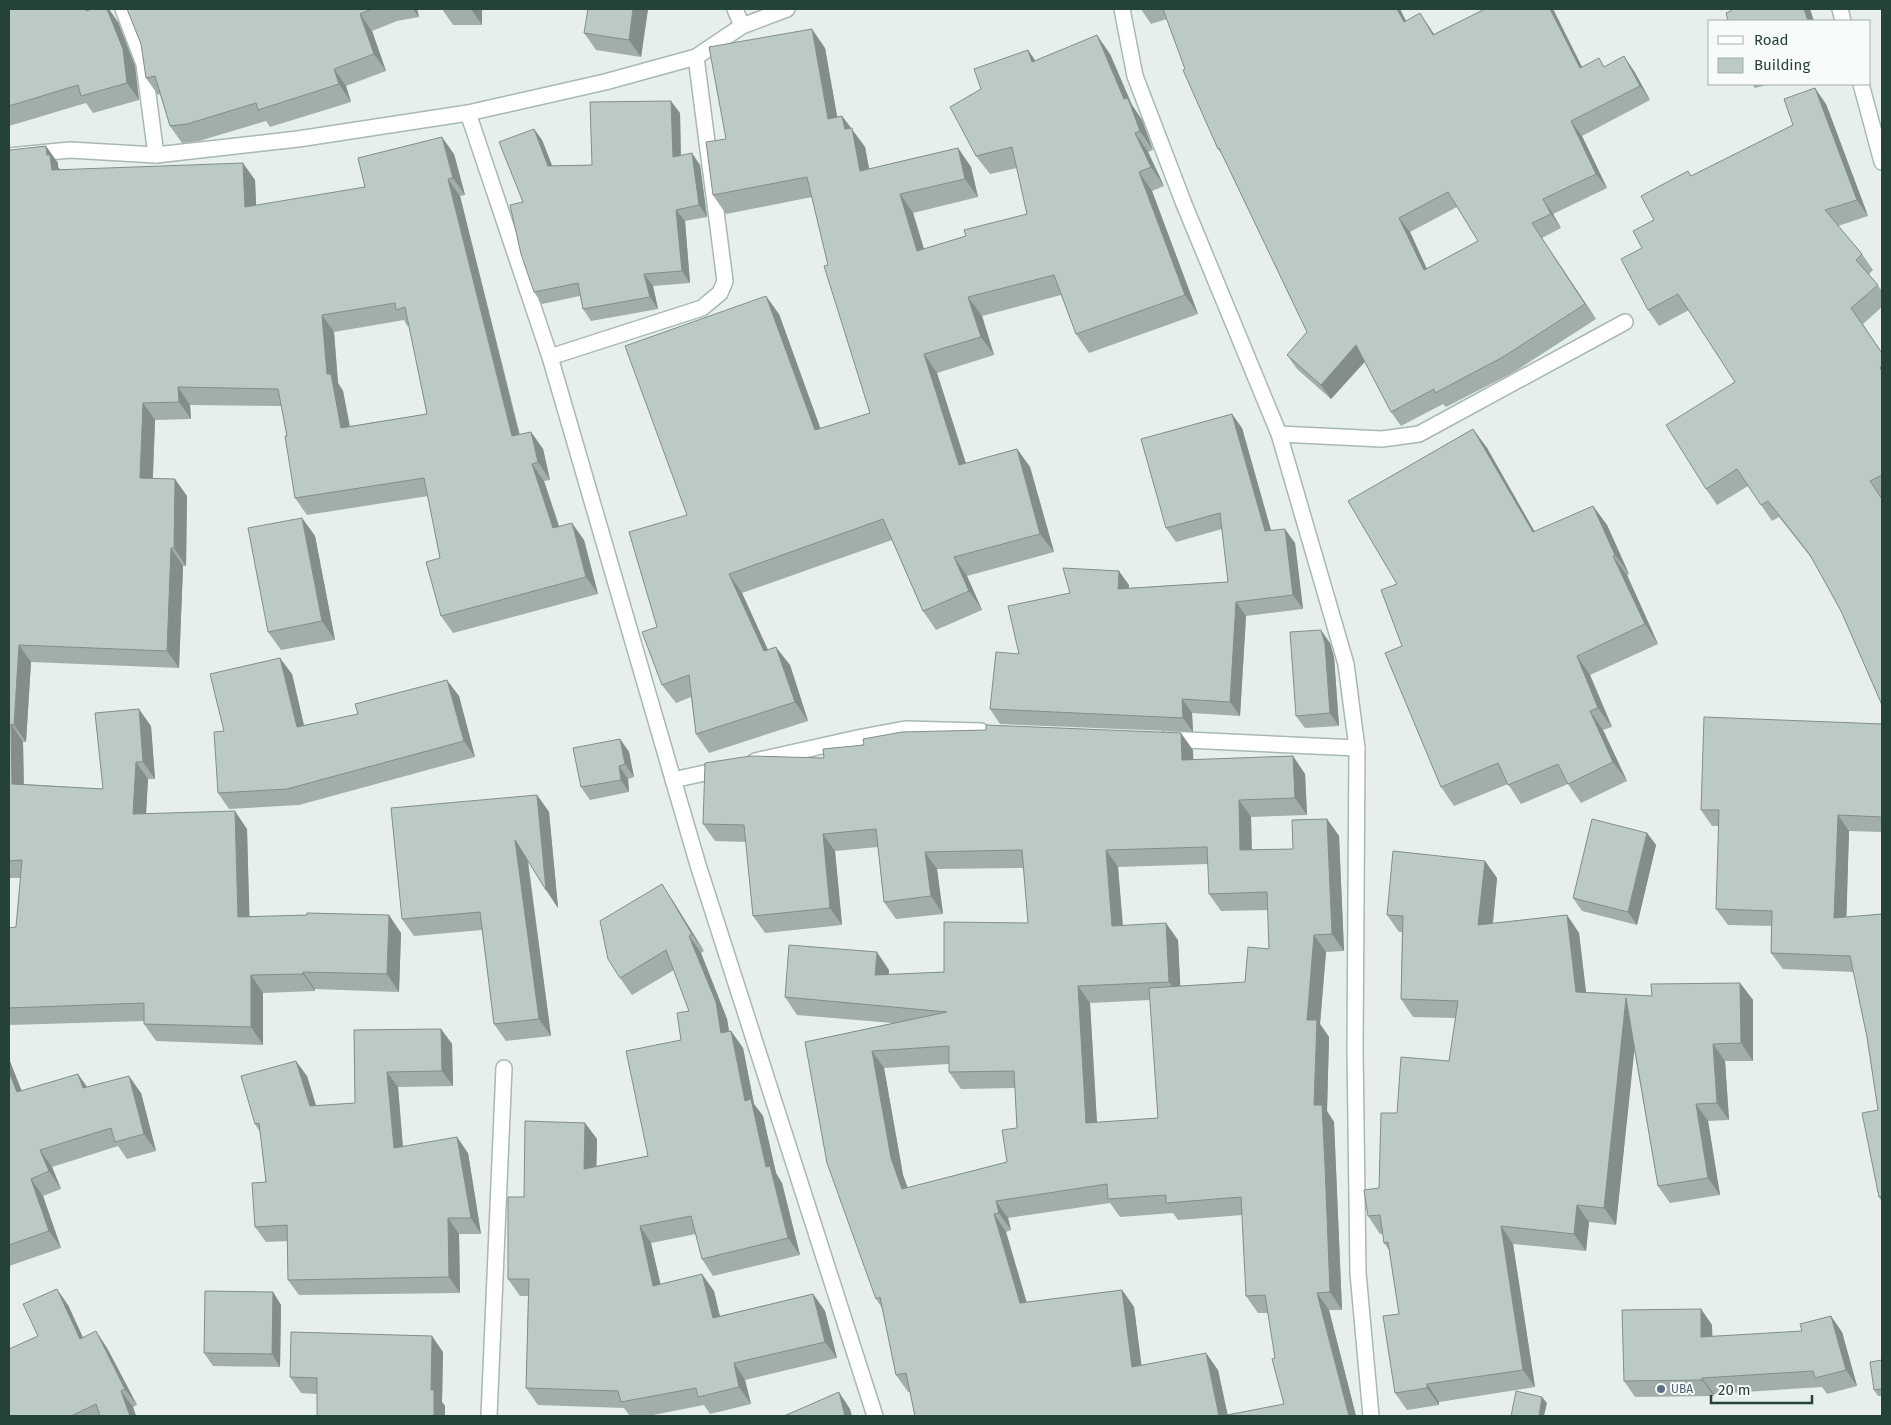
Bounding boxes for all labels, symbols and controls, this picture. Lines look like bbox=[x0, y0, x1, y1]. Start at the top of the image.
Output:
legend bbox=[1708, 20, 1871, 85]
text: Road bbox=[1754, 31, 1789, 49]
text: Building bbox=[1754, 56, 1810, 74]
scale bar bbox=[1711, 1372, 1812, 1404]
text: 20 m bbox=[1718, 1381, 1751, 1399]
place label: UBA bbox=[1671, 1382, 1693, 1396]
marker: UBA bbox=[1655, 1383, 1667, 1395]

